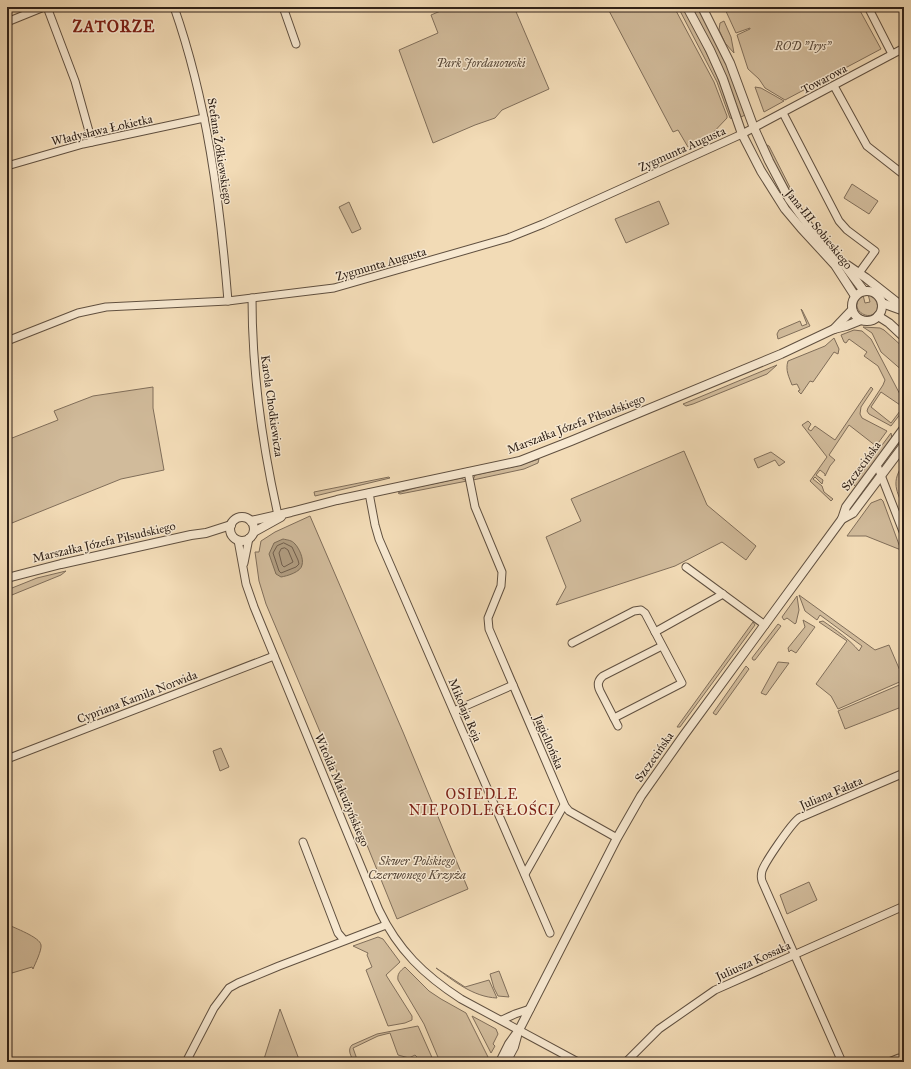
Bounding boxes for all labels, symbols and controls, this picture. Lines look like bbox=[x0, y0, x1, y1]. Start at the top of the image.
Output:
district label: ZATORZE bbox=[72, 17, 156, 36]
park label: ROD "Irys" bbox=[774, 39, 832, 53]
park label: Park Jordanowski bbox=[436, 56, 526, 70]
street label: Towarowa bbox=[799, 61, 850, 97]
street label: Stefana Żółkiewskiego bbox=[204, 97, 236, 205]
street label: Władysława Łokietka bbox=[50, 111, 155, 148]
street label: Zygmunta Augusta bbox=[636, 123, 729, 175]
street label: Jana III Sobieskiego bbox=[780, 185, 856, 272]
street label: Zygmunta Augusta bbox=[334, 244, 429, 285]
street label: Karola Chodkiewicza bbox=[258, 354, 286, 459]
street label: Marszałka Józefa Piłsudskiego bbox=[505, 391, 647, 458]
street label: Szczecińska bbox=[838, 438, 884, 494]
street label: Marszałka Józefa Piłsudskiego bbox=[31, 519, 177, 566]
street label: Cypriana Kamila Norwida bbox=[75, 667, 200, 726]
street label: Mikołaja Reja bbox=[445, 676, 485, 745]
street label: Jagiellońska bbox=[530, 711, 567, 772]
street label: Szczecińska bbox=[632, 729, 677, 785]
street label: Witolda Małcużyńskiego bbox=[311, 731, 372, 849]
street label: Juliana Fałata bbox=[796, 773, 866, 814]
district label: OSIEDLE NIEPODLEGŁOŚCI bbox=[409, 786, 555, 819]
park label: Skwer Polskiego Czerwonego Krzyża bbox=[368, 854, 466, 882]
street label: Juliusza Kossaka bbox=[712, 938, 794, 985]

